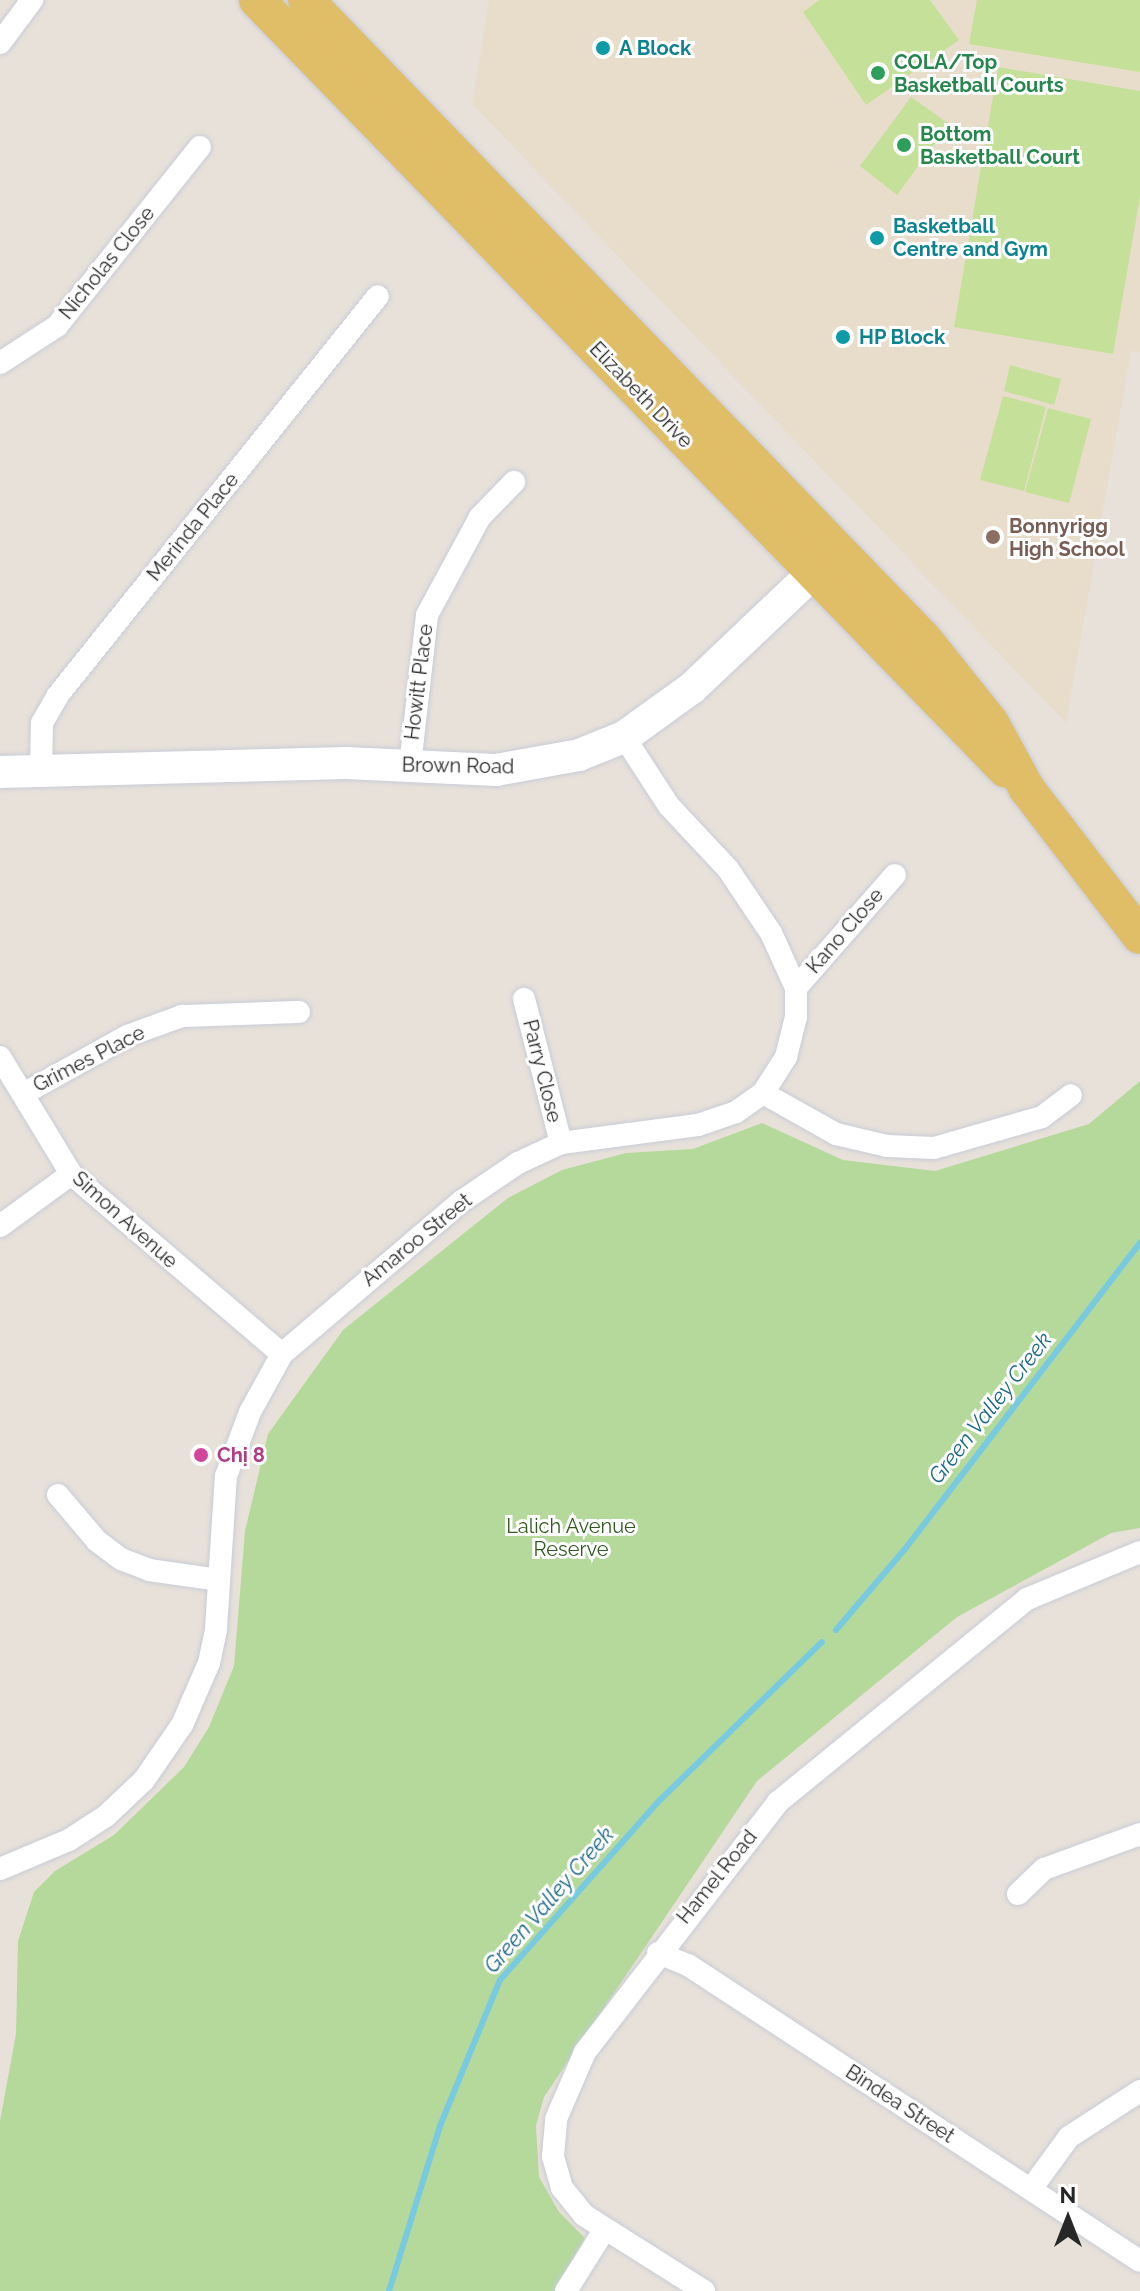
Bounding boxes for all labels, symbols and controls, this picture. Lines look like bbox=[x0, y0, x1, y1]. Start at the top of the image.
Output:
place label: A Block bbox=[619, 36, 692, 60]
marker: A Block bbox=[594, 39, 612, 57]
place label: COLA/Top Basketball Courts bbox=[894, 50, 1064, 97]
marker: COLA/Top Basketball Courts bbox=[869, 64, 887, 82]
place label: Bottom Basketball Court bbox=[920, 122, 1080, 169]
marker: Bottom Basketball Court bbox=[895, 136, 913, 154]
street label: Nicholas Close bbox=[54, 202, 160, 324]
place label: Basketball Centre and Gym bbox=[893, 214, 1048, 261]
marker: Basketball Centre and Gym bbox=[868, 229, 886, 247]
place label: HP Block bbox=[859, 325, 946, 349]
marker: HP Block bbox=[834, 328, 852, 346]
street label: Elizabeth Drive bbox=[584, 337, 698, 453]
street label: Merinda Place bbox=[142, 468, 244, 586]
place label: Bonnyrigg High School bbox=[1009, 514, 1125, 561]
marker: Bonnyrigg High School bbox=[984, 528, 1002, 546]
street label: Howitt Place bbox=[400, 623, 438, 741]
street label: Brown Road bbox=[402, 753, 514, 779]
street label: Kano Close bbox=[802, 884, 888, 978]
street label: Parry Close bbox=[518, 1017, 566, 1125]
street label: Grimes Place bbox=[29, 1021, 149, 1097]
street label: Simon Avenue bbox=[67, 1166, 183, 1274]
street label: Amaroo Street bbox=[357, 1189, 477, 1291]
water label: Green Valley Creek bbox=[922, 1327, 1058, 1489]
place label: Chị 8 bbox=[217, 1443, 265, 1467]
marker: Chị 8 bbox=[192, 1446, 210, 1464]
park label: Lalich Avenue Reserve bbox=[506, 1515, 636, 1562]
water label: Green Valley Creek bbox=[478, 1821, 620, 1979]
street label: Hamel Road bbox=[672, 1825, 762, 1929]
street label: Bindea Street bbox=[841, 2060, 959, 2148]
north arrow bbox=[1028, 2179, 1108, 2259]
text: N bbox=[1060, 2182, 1076, 2208]

